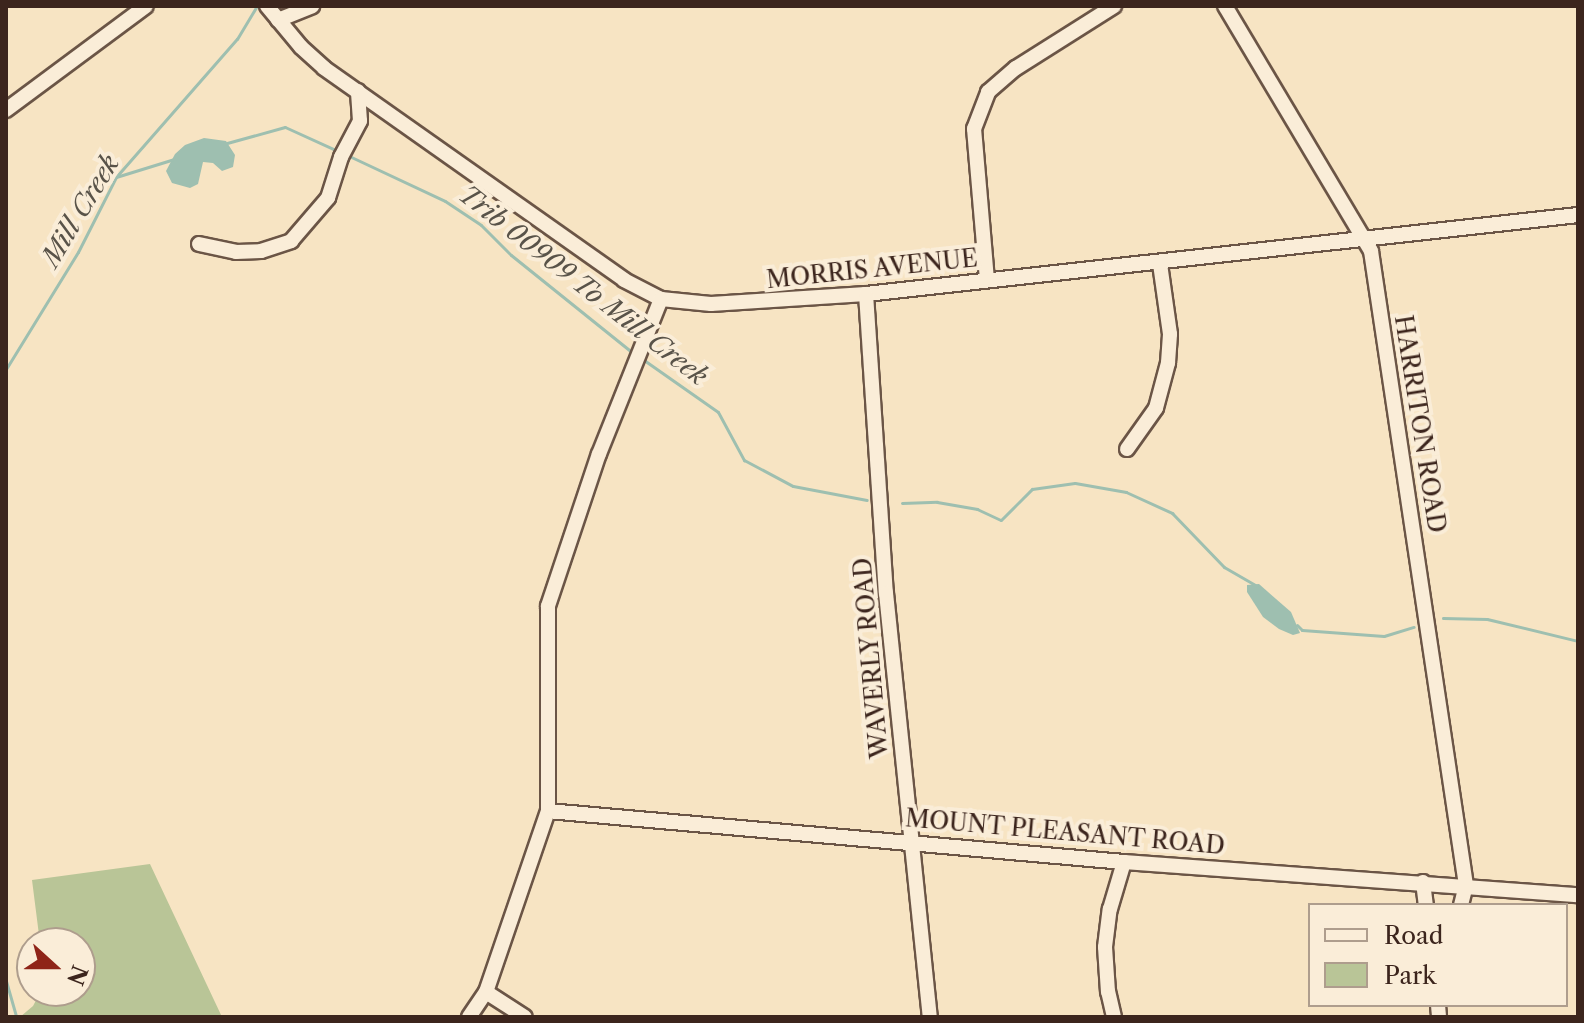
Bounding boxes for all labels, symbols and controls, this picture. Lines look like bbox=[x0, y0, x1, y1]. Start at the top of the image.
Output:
water label: Mill Creek bbox=[36, 150, 126, 272]
water label: Trib 00909 To Mill Creek bbox=[453, 179, 713, 393]
street label: MORRIS AVENUE bbox=[764, 244, 980, 294]
street label: HARRITON ROAD bbox=[1389, 313, 1451, 535]
street label: WAVERLY ROAD bbox=[848, 556, 894, 760]
street label: MOUNT PLEASANT ROAD bbox=[903, 804, 1227, 860]
legend bbox=[1308, 903, 1568, 1007]
text: Road bbox=[1384, 921, 1443, 950]
north arrow bbox=[16, 927, 96, 1007]
text: N bbox=[61, 961, 93, 989]
text: Park bbox=[1384, 961, 1436, 990]

